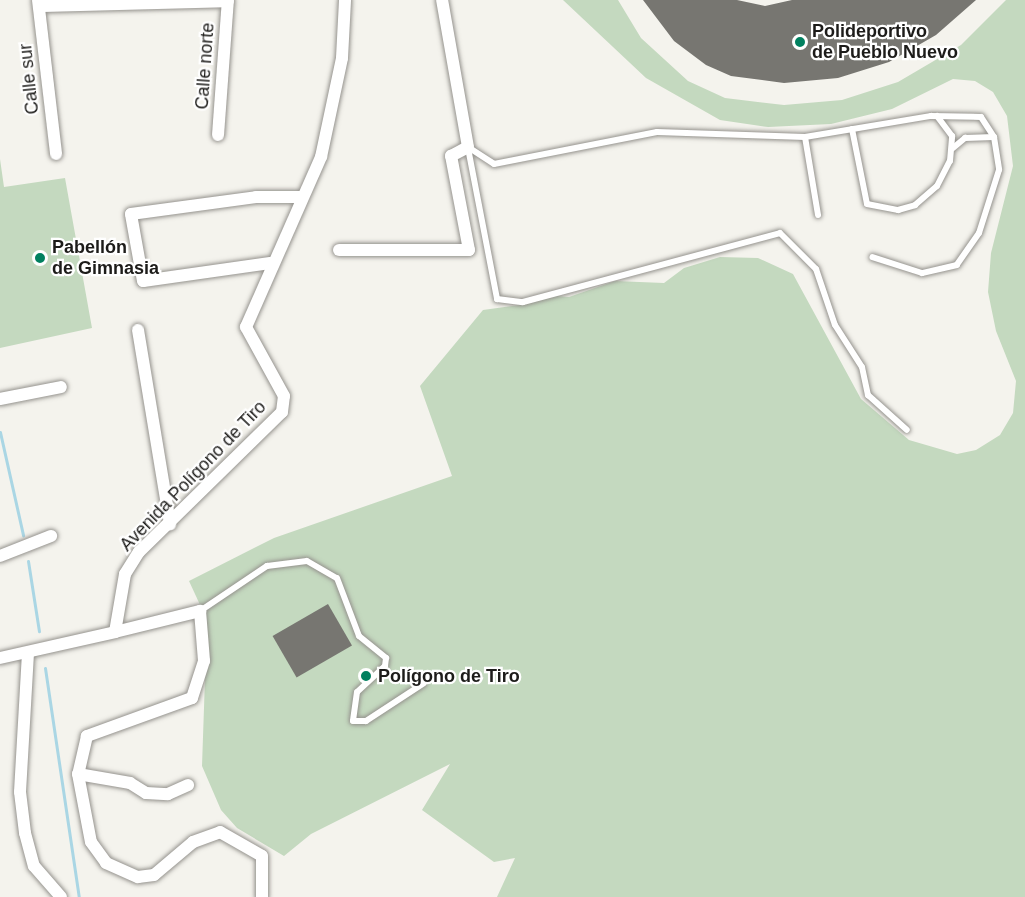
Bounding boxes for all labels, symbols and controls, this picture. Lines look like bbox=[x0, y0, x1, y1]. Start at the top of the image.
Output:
place label: Polideportivo de Pueblo Nuevo bbox=[812, 21, 958, 63]
street label: Calle norte bbox=[191, 22, 219, 110]
marker: Polideportivo de Pueblo Nuevo bbox=[793, 35, 807, 49]
street label: Calle sur bbox=[15, 43, 43, 115]
place label: Pabellón de Gimnasia bbox=[52, 237, 159, 280]
marker: Pabellón de Gimnasia bbox=[33, 251, 47, 265]
street label: Avenida Polígono de Tiro bbox=[115, 396, 271, 556]
place label: Polígono de Tiro bbox=[378, 665, 520, 687]
marker: Polígono de Tiro bbox=[359, 669, 373, 683]

